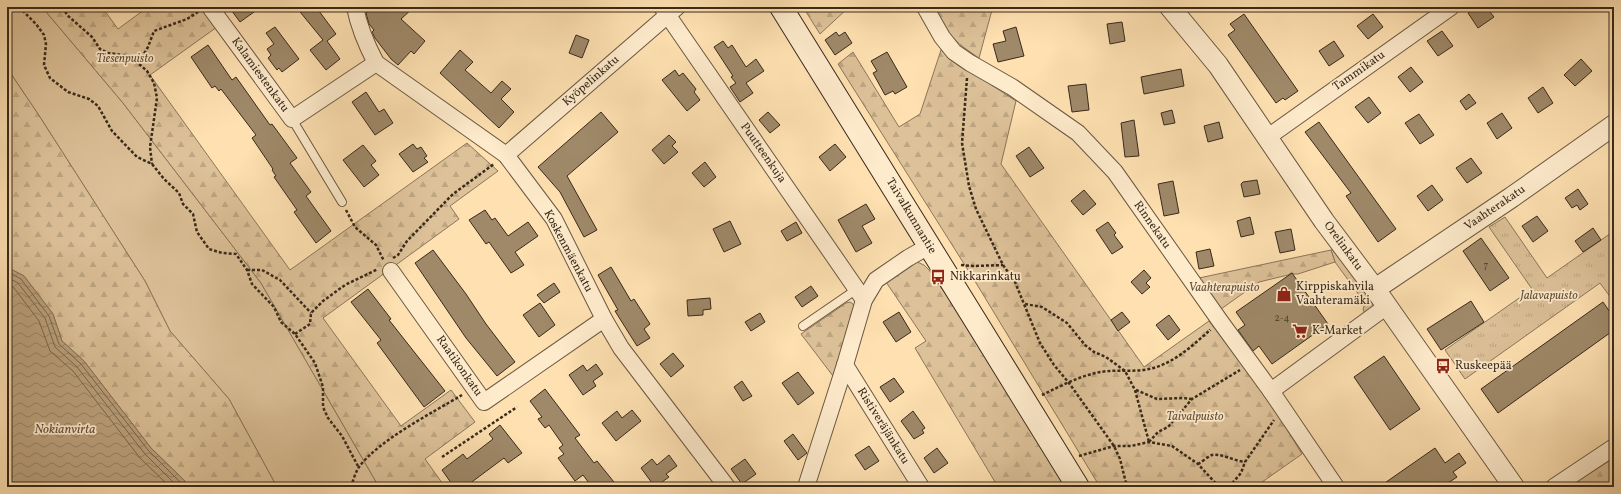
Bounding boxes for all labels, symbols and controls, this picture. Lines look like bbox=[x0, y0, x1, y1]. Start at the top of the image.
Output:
street label: Kalamiestenkatu bbox=[227, 34, 293, 116]
street label: Tammikatu bbox=[1330, 47, 1389, 95]
park label: Tiesenpuisto bbox=[97, 51, 154, 67]
street label: Kyöpelinkatu bbox=[559, 52, 623, 110]
street label: Puutteenkuja bbox=[736, 120, 790, 186]
street label: Taivalkunnantie bbox=[882, 175, 940, 257]
street label: Vaahterakatu bbox=[1461, 182, 1529, 234]
street label: Rinnekatu bbox=[1130, 198, 1175, 252]
street label: Koskenmäenkatu bbox=[540, 207, 597, 295]
street label: Orelinkatu bbox=[1320, 218, 1366, 274]
house number: 7 bbox=[1484, 258, 1489, 272]
bus stop icon: Nikkarinkatu bbox=[929, 268, 947, 286]
place label: Nikkarinkatu bbox=[950, 269, 1021, 285]
place label: Kirppiskahvila Vaahteramäki bbox=[1296, 279, 1374, 309]
park label: Vaahterapuisto bbox=[1189, 280, 1260, 296]
shop icon: Kirppiskahvila Vaahteramäki bbox=[1275, 285, 1293, 303]
park label: Jalavapuisto bbox=[1519, 288, 1578, 304]
house number: 2-4 bbox=[1274, 311, 1290, 325]
supermarket icon: K-Market bbox=[1291, 322, 1309, 340]
place label: K-Market bbox=[1312, 323, 1363, 339]
street label: Raatikonkatu bbox=[432, 332, 486, 400]
bus stop icon: Ruskeepää bbox=[1434, 357, 1452, 375]
place label: Ruskeepää bbox=[1455, 358, 1512, 374]
street label: Ristiveräjänkatu bbox=[853, 385, 913, 468]
park label: Taivalpuisto bbox=[1166, 409, 1224, 425]
water label: Nokianvirta bbox=[35, 421, 95, 439]

